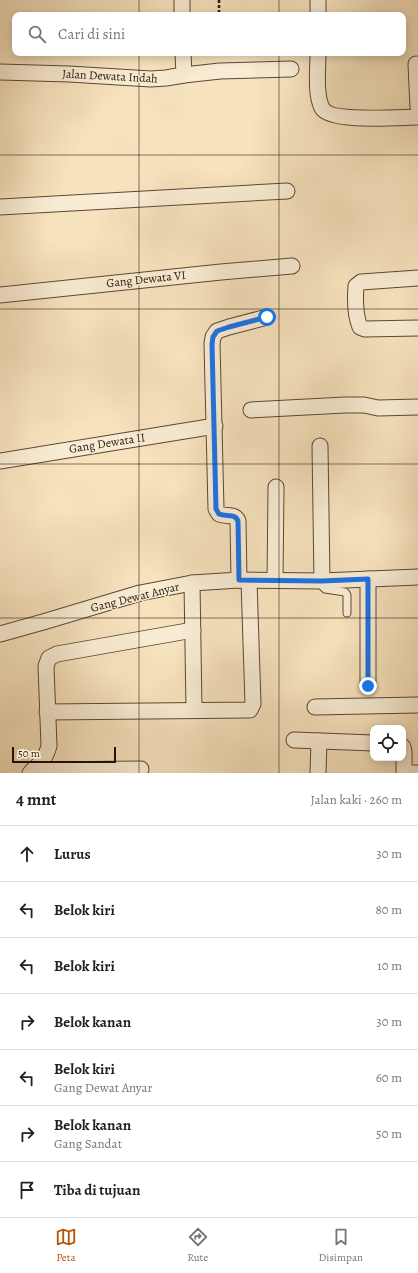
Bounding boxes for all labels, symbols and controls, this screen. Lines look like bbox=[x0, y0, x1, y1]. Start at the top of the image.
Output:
search box bbox=[12, 12, 406, 56]
icon: search bbox=[26, 23, 48, 45]
text: Cari di sini bbox=[58, 24, 125, 44]
street label: Jalan Dewata Indah bbox=[62, 66, 159, 87]
street label: Gang Dewata VI bbox=[106, 267, 186, 291]
route start bbox=[258, 308, 276, 326]
street label: Gang Dewata II bbox=[68, 429, 146, 457]
street label: Gang Dewat Anyar bbox=[89, 578, 181, 616]
route end bbox=[359, 677, 377, 695]
map controls bbox=[370, 725, 406, 761]
button: locate bbox=[370, 725, 406, 761]
scale bar bbox=[12, 745, 116, 764]
text: 50 m bbox=[18, 746, 40, 761]
text: 4 mnt bbox=[16, 788, 56, 811]
text: Jalan kaki · 260 m bbox=[311, 791, 402, 808]
icon: ahead bbox=[16, 843, 38, 865]
text: Lurus bbox=[54, 844, 91, 864]
text: 30 m bbox=[376, 845, 402, 862]
icon: left bbox=[16, 899, 38, 921]
text: Belok kiri bbox=[54, 900, 115, 920]
text: 80 m bbox=[375, 901, 402, 918]
icon: left bbox=[16, 955, 38, 977]
text: Belok kiri bbox=[54, 956, 115, 976]
text: 10 m bbox=[377, 957, 402, 974]
icon: right bbox=[16, 1011, 38, 1033]
text: Belok kanan bbox=[54, 1012, 131, 1032]
text: 30 m bbox=[376, 1013, 402, 1030]
text: Belok kiri bbox=[54, 1059, 115, 1079]
icon: left bbox=[16, 1067, 38, 1089]
text: 60 m bbox=[376, 1069, 402, 1086]
text: Gang Dewat Anyar bbox=[54, 1079, 153, 1096]
text: Belok kanan bbox=[54, 1115, 131, 1135]
icon: right bbox=[16, 1123, 38, 1145]
text: 50 m bbox=[376, 1125, 402, 1142]
text: Gang Sandat bbox=[54, 1135, 122, 1152]
icon: arrive bbox=[16, 1179, 38, 1201]
text: Tiba di tujuan bbox=[54, 1180, 140, 1200]
tab: Peta bbox=[55, 1226, 77, 1265]
tab: Rute bbox=[187, 1226, 209, 1265]
tab: Disimpan bbox=[319, 1226, 363, 1265]

